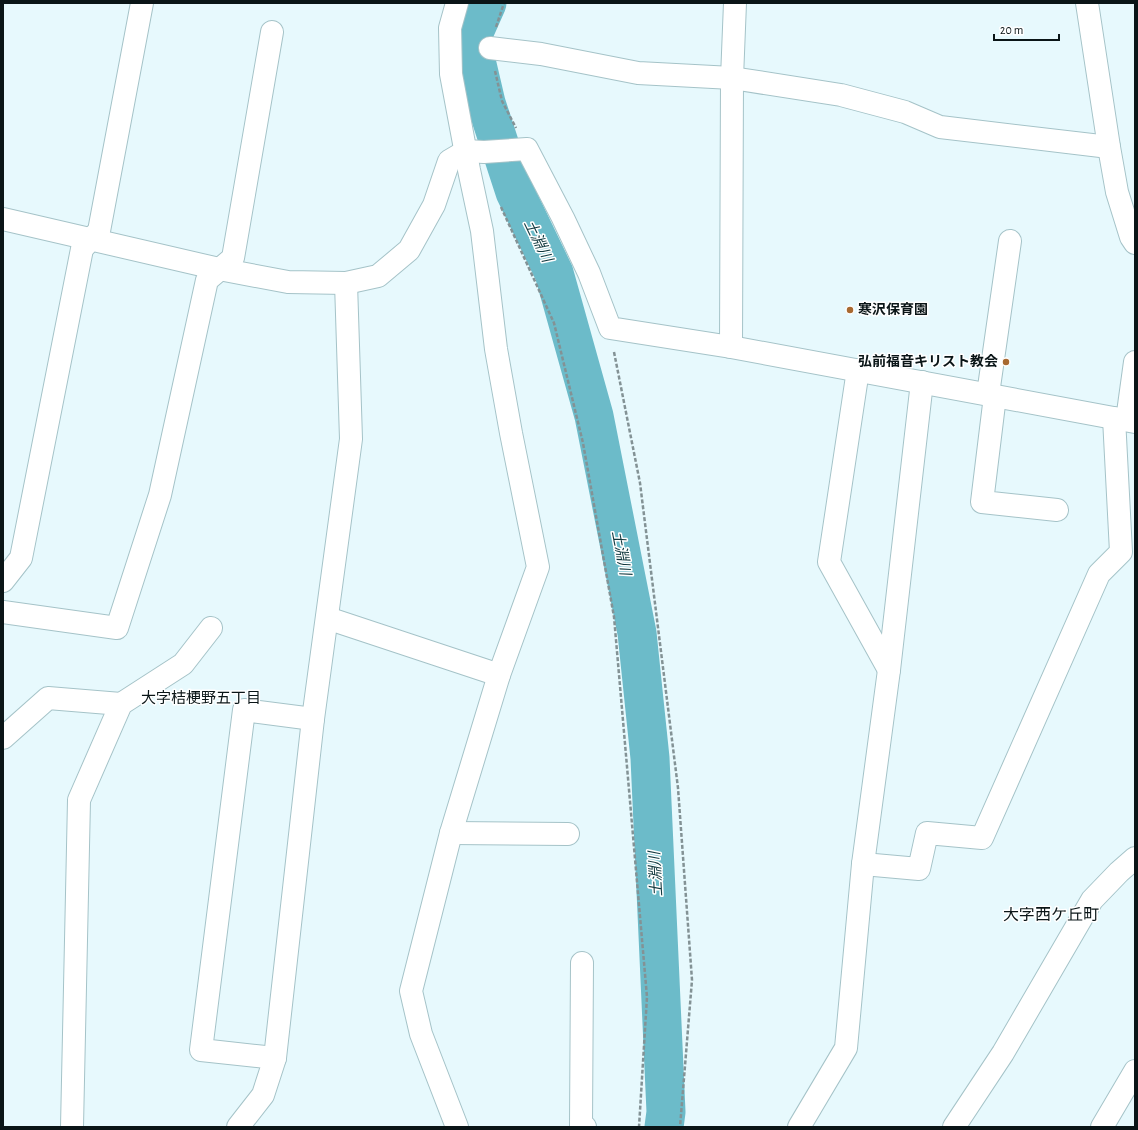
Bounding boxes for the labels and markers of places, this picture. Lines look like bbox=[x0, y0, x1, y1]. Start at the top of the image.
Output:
place label: 寒沢保育園 bbox=[858, 302, 928, 317]
marker: 寒沢保育園 bbox=[845, 305, 855, 315]
place label: 弘前福音キリスト教会 bbox=[858, 353, 998, 369]
marker: 弘前福音キリスト教会 bbox=[1001, 357, 1011, 367]

